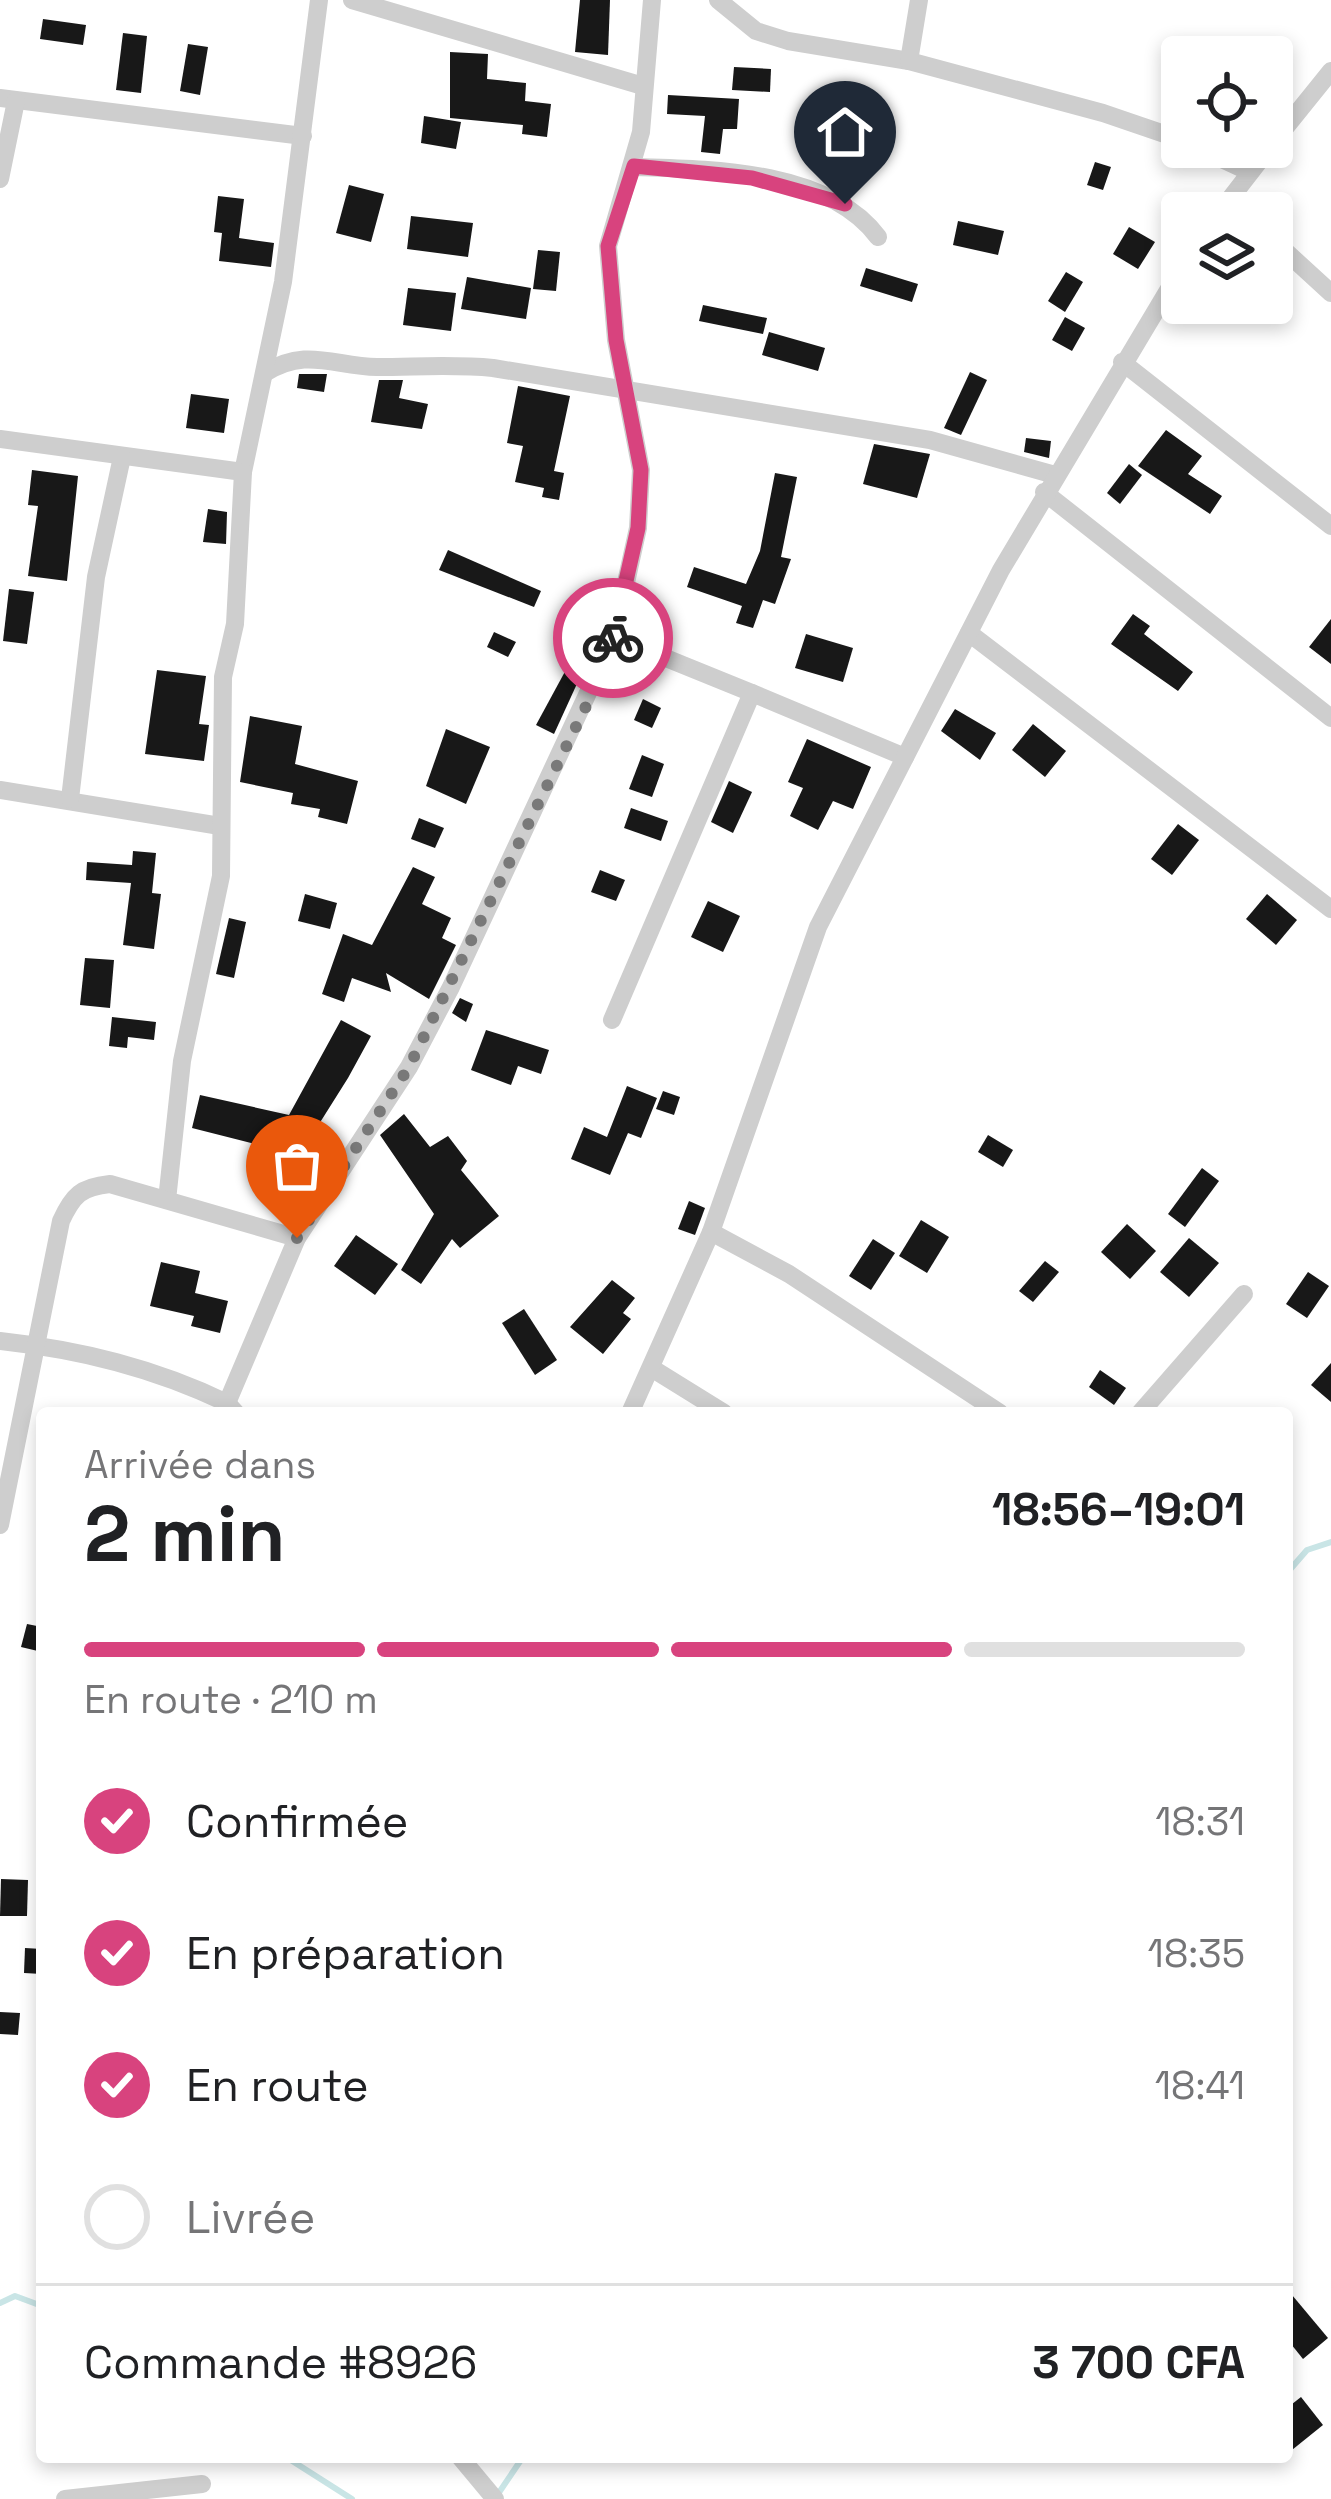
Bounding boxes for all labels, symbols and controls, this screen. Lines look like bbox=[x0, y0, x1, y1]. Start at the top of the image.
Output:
map controls bbox=[1161, 36, 1293, 324]
button: locate bbox=[1161, 36, 1293, 168]
pin bbox=[794, 81, 896, 204]
icon: home bbox=[812, 99, 878, 165]
button: layers bbox=[1161, 192, 1293, 324]
courier bbox=[553, 578, 673, 698]
icon: bike bbox=[580, 605, 646, 671]
pin bbox=[246, 1115, 348, 1238]
icon: bag bbox=[264, 1133, 330, 1199]
text: Arrivée dans bbox=[84, 1440, 316, 1489]
text: 18:56–19:01 bbox=[992, 1481, 1245, 1538]
text: 2 min bbox=[84, 1484, 286, 1584]
text: En route · 210 m bbox=[84, 1675, 378, 1724]
icon: check bbox=[84, 1788, 150, 1854]
text: Confirmée bbox=[186, 1793, 408, 1850]
text: 18:31 bbox=[1155, 1797, 1245, 1846]
icon: check bbox=[84, 1920, 150, 1986]
text: En préparation bbox=[186, 1925, 505, 1982]
text: 18:35 bbox=[1148, 1929, 1245, 1978]
icon: check bbox=[84, 2052, 150, 2118]
text: En route bbox=[186, 2057, 369, 2114]
text: 18:41 bbox=[1155, 2061, 1245, 2110]
text: Livrée bbox=[186, 2189, 315, 2246]
text: Commande #8926 bbox=[84, 2334, 477, 2391]
text: 3 700 CFA bbox=[1032, 2334, 1245, 2391]

